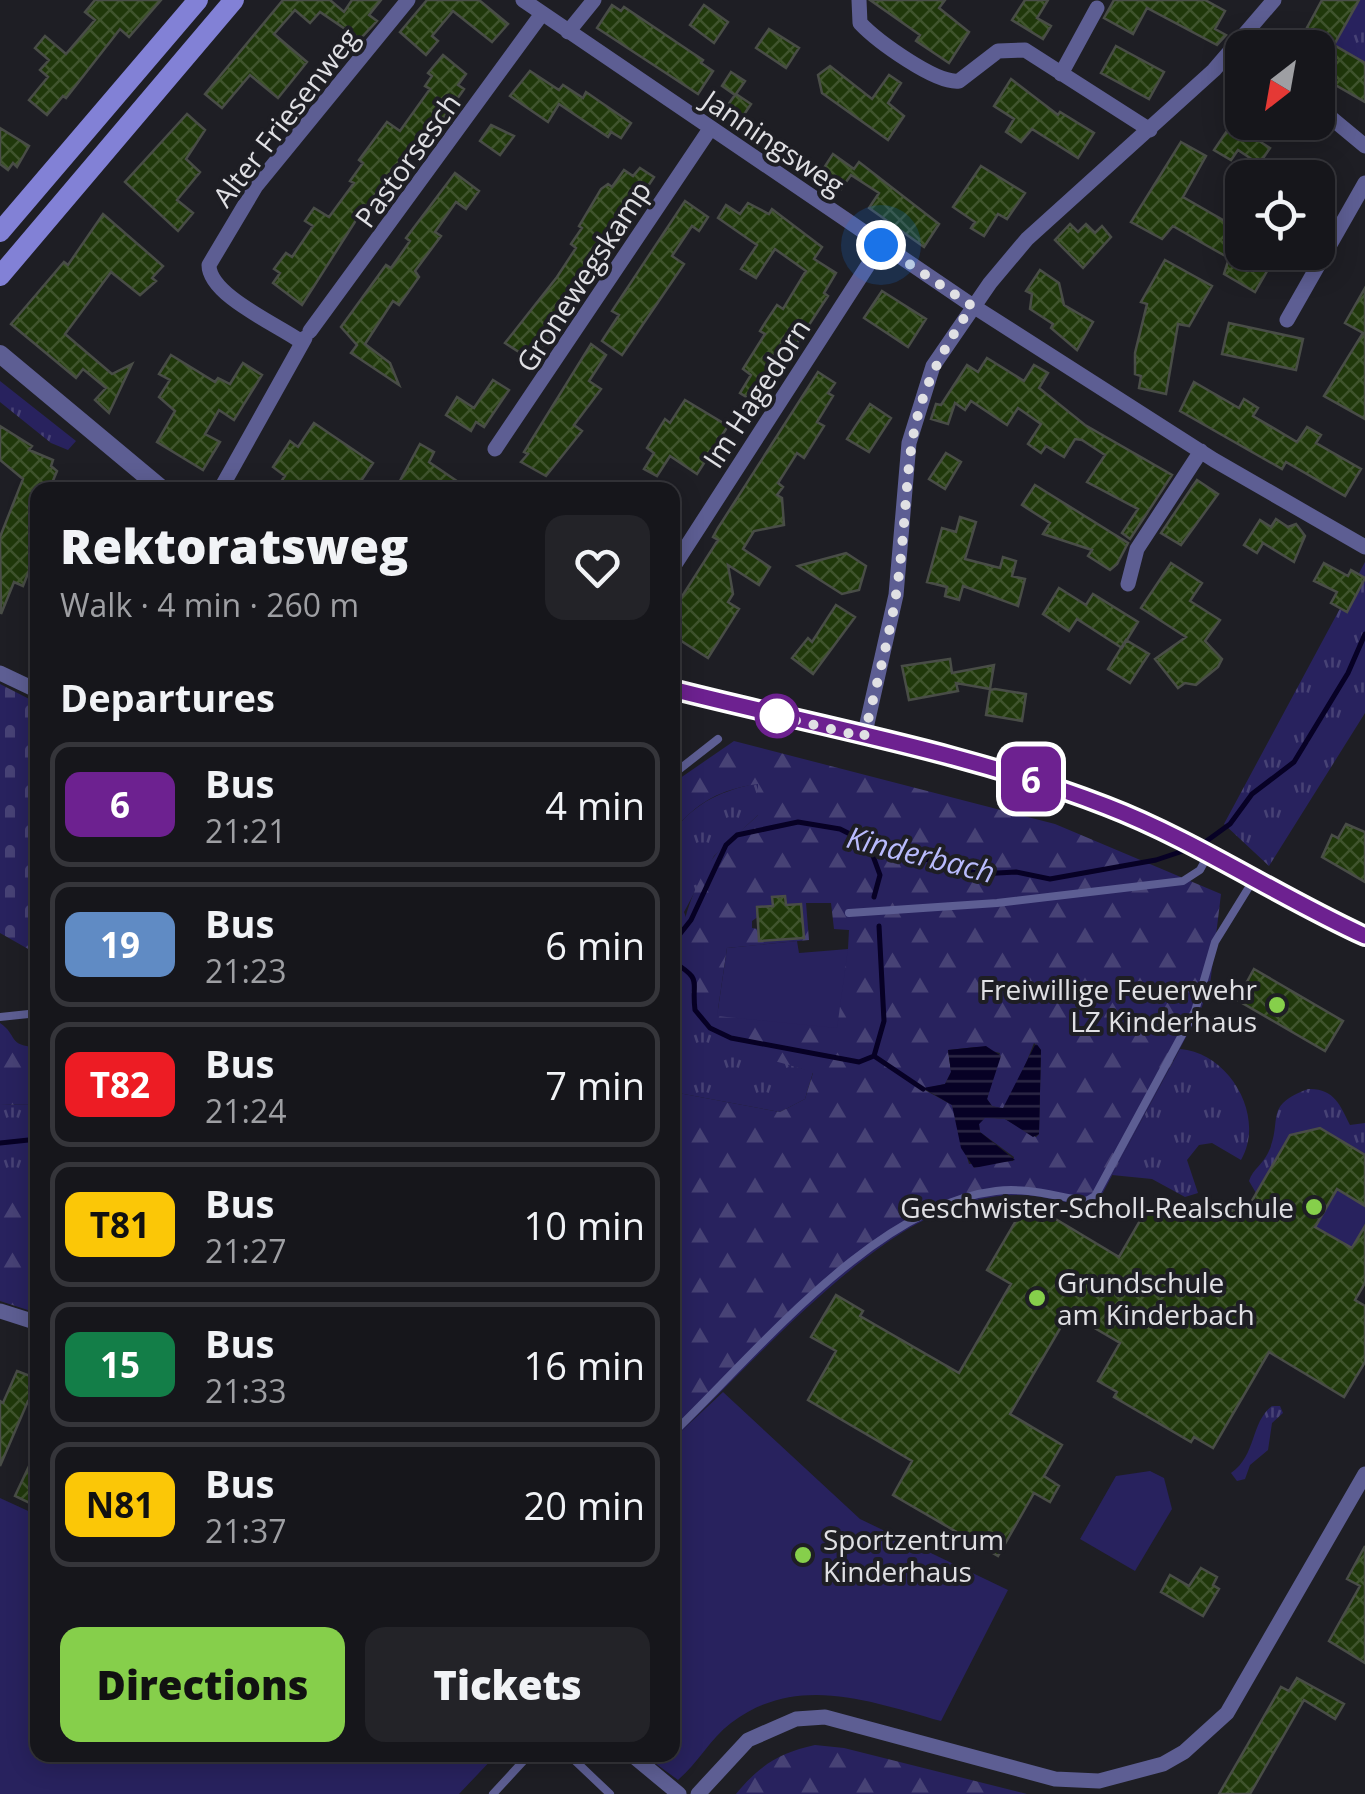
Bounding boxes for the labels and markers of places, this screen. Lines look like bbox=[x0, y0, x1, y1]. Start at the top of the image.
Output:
unlabelled marker bbox=[756, 695, 798, 737]
place label: Freiwillige Feuerwehr LZ Kinderhaus bbox=[980, 970, 1258, 1040]
marker: Freiwillige Feuerwehr LZ Kinderhaus bbox=[1266, 994, 1288, 1016]
place label: Geschwister-Scholl-Realschule bbox=[900, 1188, 1294, 1226]
marker: Geschwister-Scholl-Realschule bbox=[1303, 1196, 1325, 1218]
place label: Grundschule am Kinderbach bbox=[1057, 1263, 1255, 1333]
marker: Grundschule am Kinderbach bbox=[1026, 1287, 1048, 1309]
place label: Sportzentrum Kinderhaus bbox=[823, 1520, 1004, 1590]
marker: Sportzentrum Kinderhaus bbox=[792, 1544, 814, 1566]

